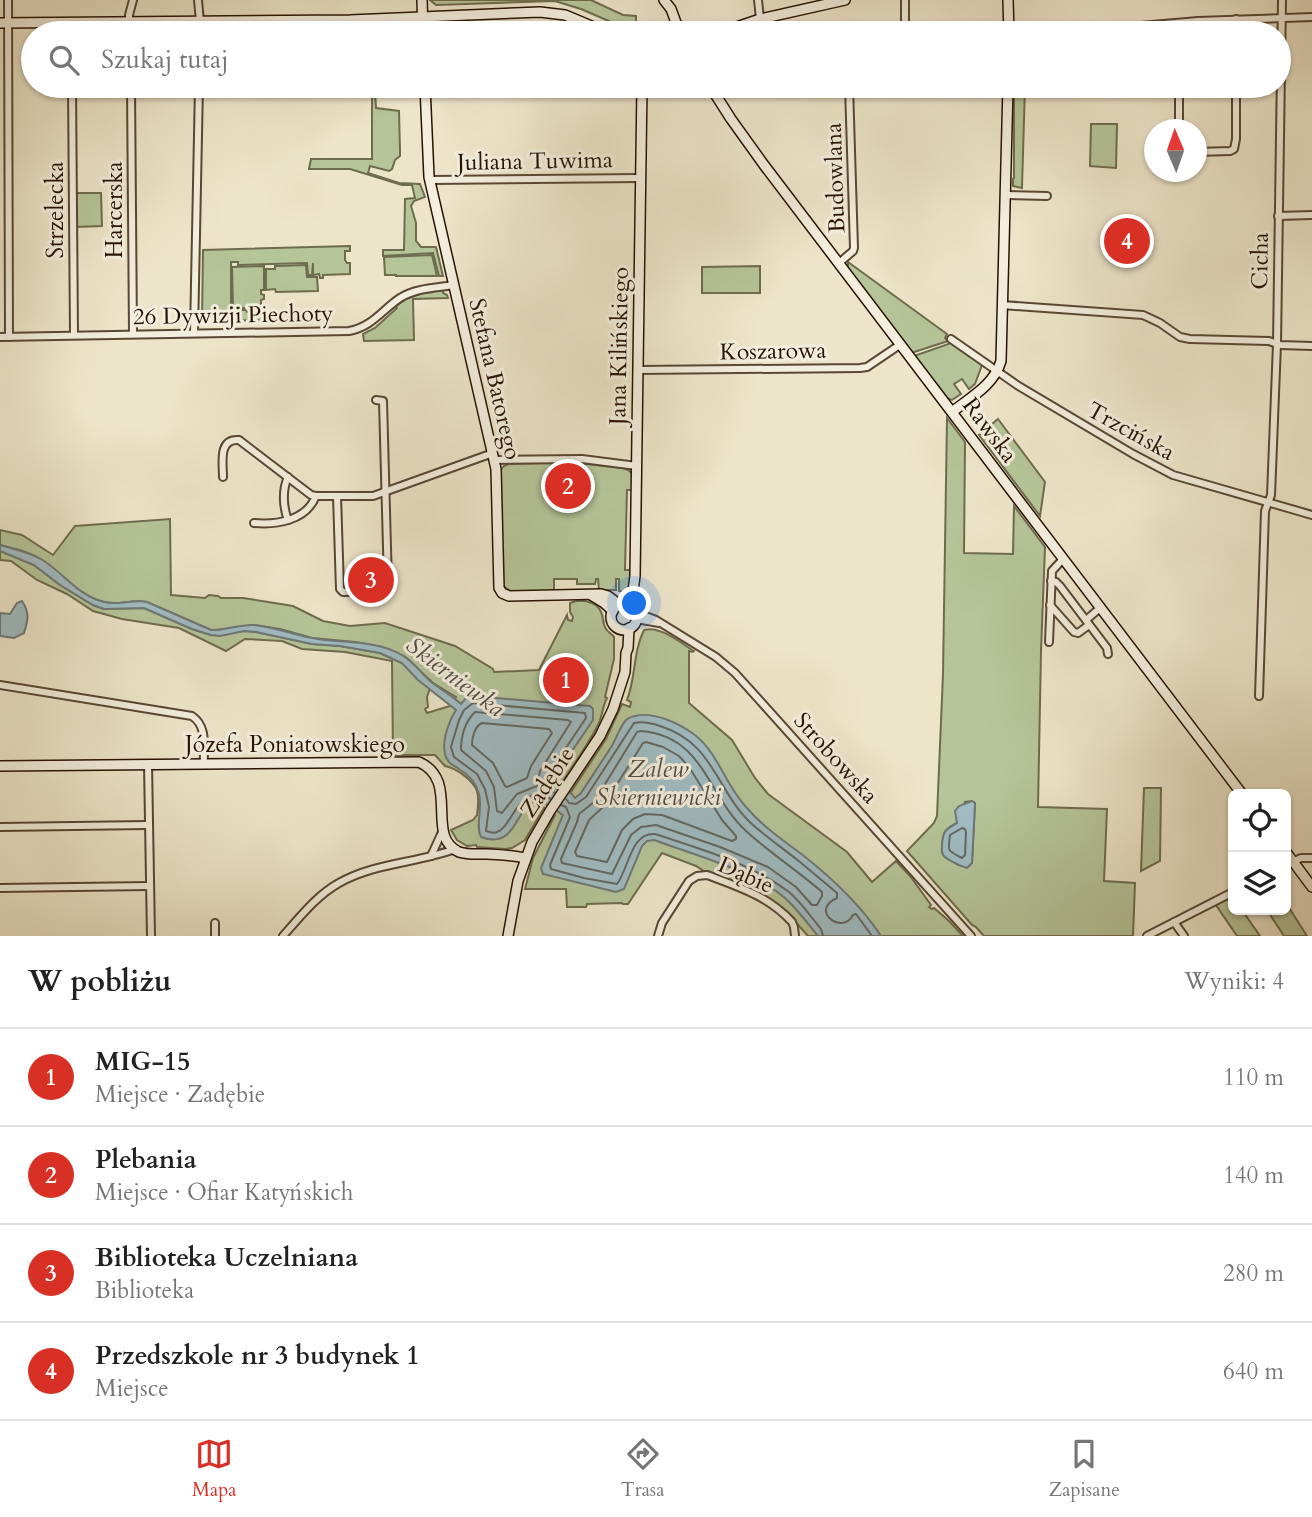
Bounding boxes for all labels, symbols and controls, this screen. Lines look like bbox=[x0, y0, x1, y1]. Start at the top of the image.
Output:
search box bbox=[21, 21, 1291, 98]
icon: search bbox=[45, 41, 83, 79]
text: Szukaj tutaj bbox=[101, 42, 229, 77]
north arrow bbox=[1144, 119, 1207, 182]
street label: Budowlana bbox=[818, 122, 852, 234]
street label: Juliana Tuwima bbox=[454, 144, 613, 178]
street label: Strzelecka bbox=[40, 161, 71, 258]
street label: Harcerska bbox=[99, 162, 130, 258]
pin: 4 bbox=[1104, 215, 1150, 267]
street label: Cicha bbox=[1244, 232, 1276, 290]
street label: Jana Kilińskiego bbox=[602, 267, 636, 428]
street label: Stefana Batorego bbox=[461, 295, 529, 463]
street label: 26 Dywizji Piechoty bbox=[133, 298, 333, 332]
street label: Koszarowa bbox=[719, 335, 827, 367]
street label: Rawska bbox=[955, 391, 1025, 469]
street label: Trzcińska bbox=[1082, 394, 1180, 468]
pin: 2 bbox=[545, 460, 591, 512]
pin: 3 bbox=[348, 554, 394, 606]
your location bbox=[617, 586, 651, 620]
water label: Skierniewka bbox=[399, 629, 511, 725]
pin: 1 bbox=[543, 654, 589, 706]
street label: Strobowska bbox=[787, 706, 885, 810]
street label: Józefa Poniatowskiego bbox=[182, 729, 405, 760]
street label: Zadębie bbox=[513, 741, 581, 823]
water label: Zalew Skierniewicki bbox=[595, 753, 721, 814]
map controls bbox=[1228, 789, 1291, 915]
button: locate bbox=[1228, 789, 1291, 852]
street label: Dąbie bbox=[713, 849, 779, 901]
button: layers bbox=[1228, 852, 1291, 915]
text: W pobliżu bbox=[28, 961, 172, 1002]
text: Wyniki: 4 bbox=[1184, 966, 1284, 997]
text: MIG-15 bbox=[95, 1044, 190, 1079]
text: 1 bbox=[45, 1062, 57, 1093]
text: 110 m bbox=[1223, 1062, 1284, 1093]
text: Miejsce · Zadębie bbox=[95, 1079, 265, 1110]
text: Plebania bbox=[95, 1142, 197, 1177]
text: 2 bbox=[45, 1160, 57, 1191]
text: 140 m bbox=[1223, 1160, 1284, 1191]
text: Miejsce · Ofiar Katyńskich bbox=[95, 1177, 353, 1208]
text: Biblioteka Uczelniana bbox=[95, 1240, 358, 1275]
text: 3 bbox=[45, 1258, 57, 1289]
text: 280 m bbox=[1223, 1258, 1284, 1289]
text: Biblioteka bbox=[95, 1275, 194, 1306]
text: Przedszkole nr 3 budynek 1 bbox=[95, 1338, 420, 1373]
text: 4 bbox=[45, 1356, 57, 1387]
text: 640 m bbox=[1223, 1356, 1284, 1387]
text: Miejsce bbox=[95, 1373, 169, 1404]
tab: Mapa bbox=[192, 1435, 237, 1503]
tab: Trasa bbox=[621, 1435, 664, 1503]
tab: Zapisane bbox=[1049, 1435, 1120, 1503]

